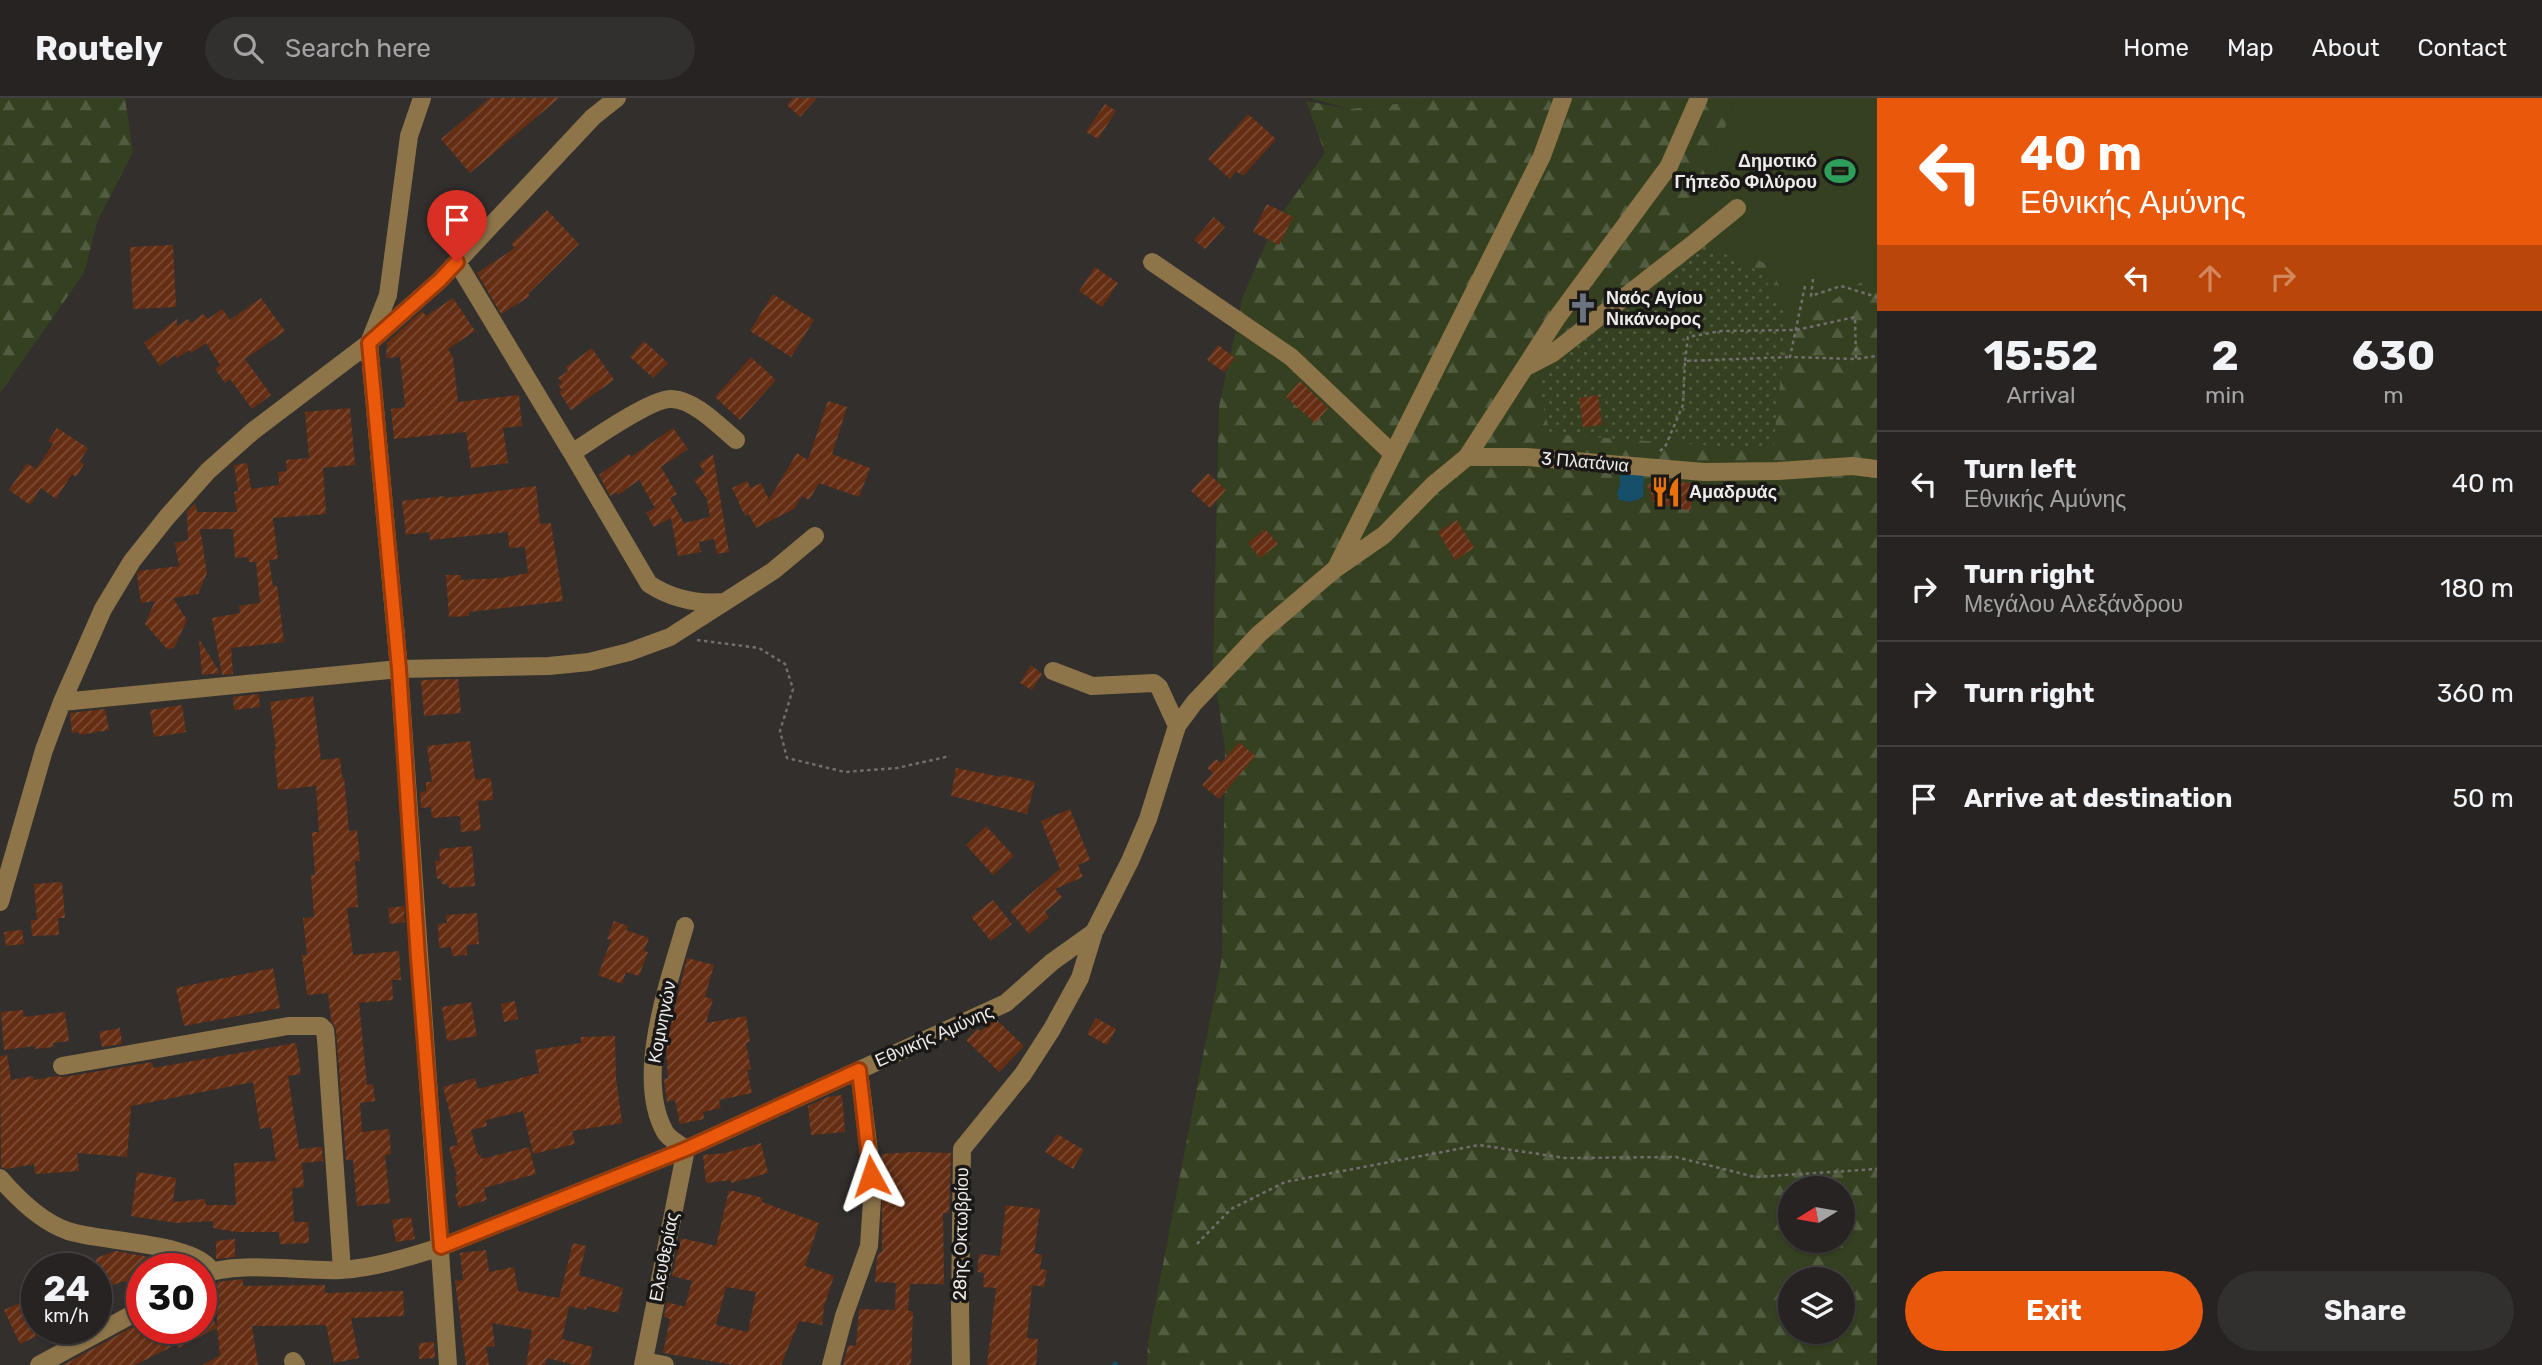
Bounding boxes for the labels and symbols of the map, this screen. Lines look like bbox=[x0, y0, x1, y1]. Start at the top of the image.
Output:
place label: Δημοτικό Γήπεδο Φιλύρου bbox=[1675, 150, 1817, 193]
sports icon: Δημοτικό Γήπεδο Φιλύρου bbox=[1823, 154, 1857, 188]
pin bbox=[427, 190, 487, 262]
place label: Ναός Αγίου Νικάνωρος bbox=[1606, 287, 1703, 330]
church icon: Ναός Αγίου Νικάνωρος bbox=[1566, 291, 1600, 325]
street label: 3 Πλατάνια bbox=[1540, 447, 1630, 477]
restaurant icon: Αμαδρυάς bbox=[1649, 475, 1683, 509]
place label: Αμαδρυάς bbox=[1689, 481, 1777, 503]
street label: Κομνηνών bbox=[643, 979, 681, 1065]
street label: Εθνικής Αμύνης bbox=[872, 1000, 997, 1072]
position arrow bbox=[834, 1139, 908, 1213]
street label: 28ης Οκτωβρίου bbox=[949, 1167, 973, 1301]
north arrow bbox=[1778, 1176, 1855, 1253]
street label: Ελευθερίας bbox=[645, 1210, 683, 1303]
speed limit sign: 30 bbox=[126, 1253, 217, 1344]

